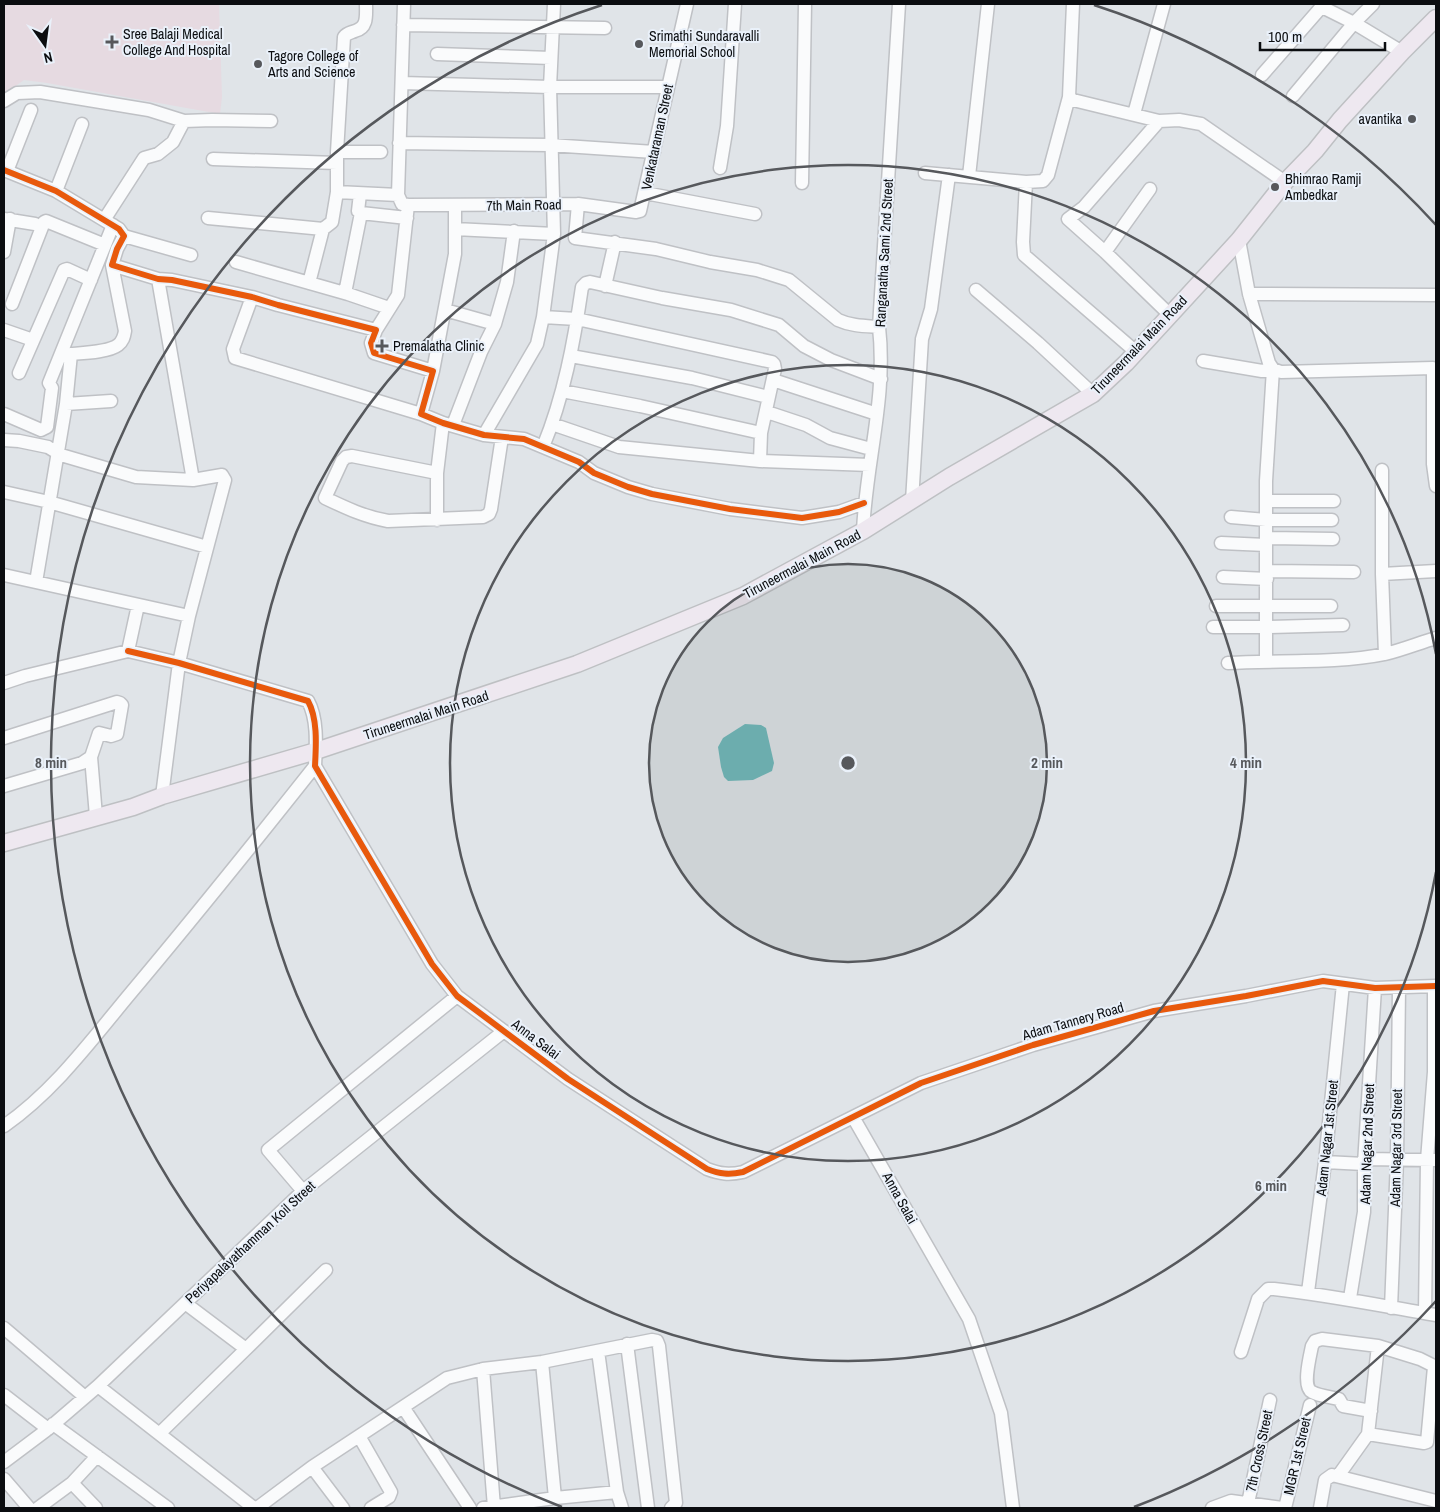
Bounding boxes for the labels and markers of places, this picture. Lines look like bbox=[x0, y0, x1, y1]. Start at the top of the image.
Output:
place label: Sree Balaji Medical College And Hospital bbox=[123, 25, 230, 59]
place label: Srimathi Sundaravalli Memorial School bbox=[649, 27, 759, 61]
marker: Sree Balaji Medical College And Hospital bbox=[105, 35, 119, 49]
marker: Srimathi Sundaravalli Memorial School bbox=[633, 38, 645, 50]
place label: Tagore College of Arts and Science bbox=[267, 47, 359, 81]
marker: Tagore College of Arts and Science bbox=[252, 58, 264, 70]
place label: avantika bbox=[1359, 110, 1403, 128]
marker: avantika bbox=[1406, 113, 1418, 125]
place label: Bhimrao Ramji Ambedkar bbox=[1284, 170, 1362, 204]
marker: Bhimrao Ramji Ambedkar bbox=[1269, 181, 1281, 193]
place label: Premalatha Clinic bbox=[393, 337, 484, 355]
marker: Premalatha Clinic bbox=[375, 339, 389, 353]
centre of rings bbox=[839, 754, 857, 772]

